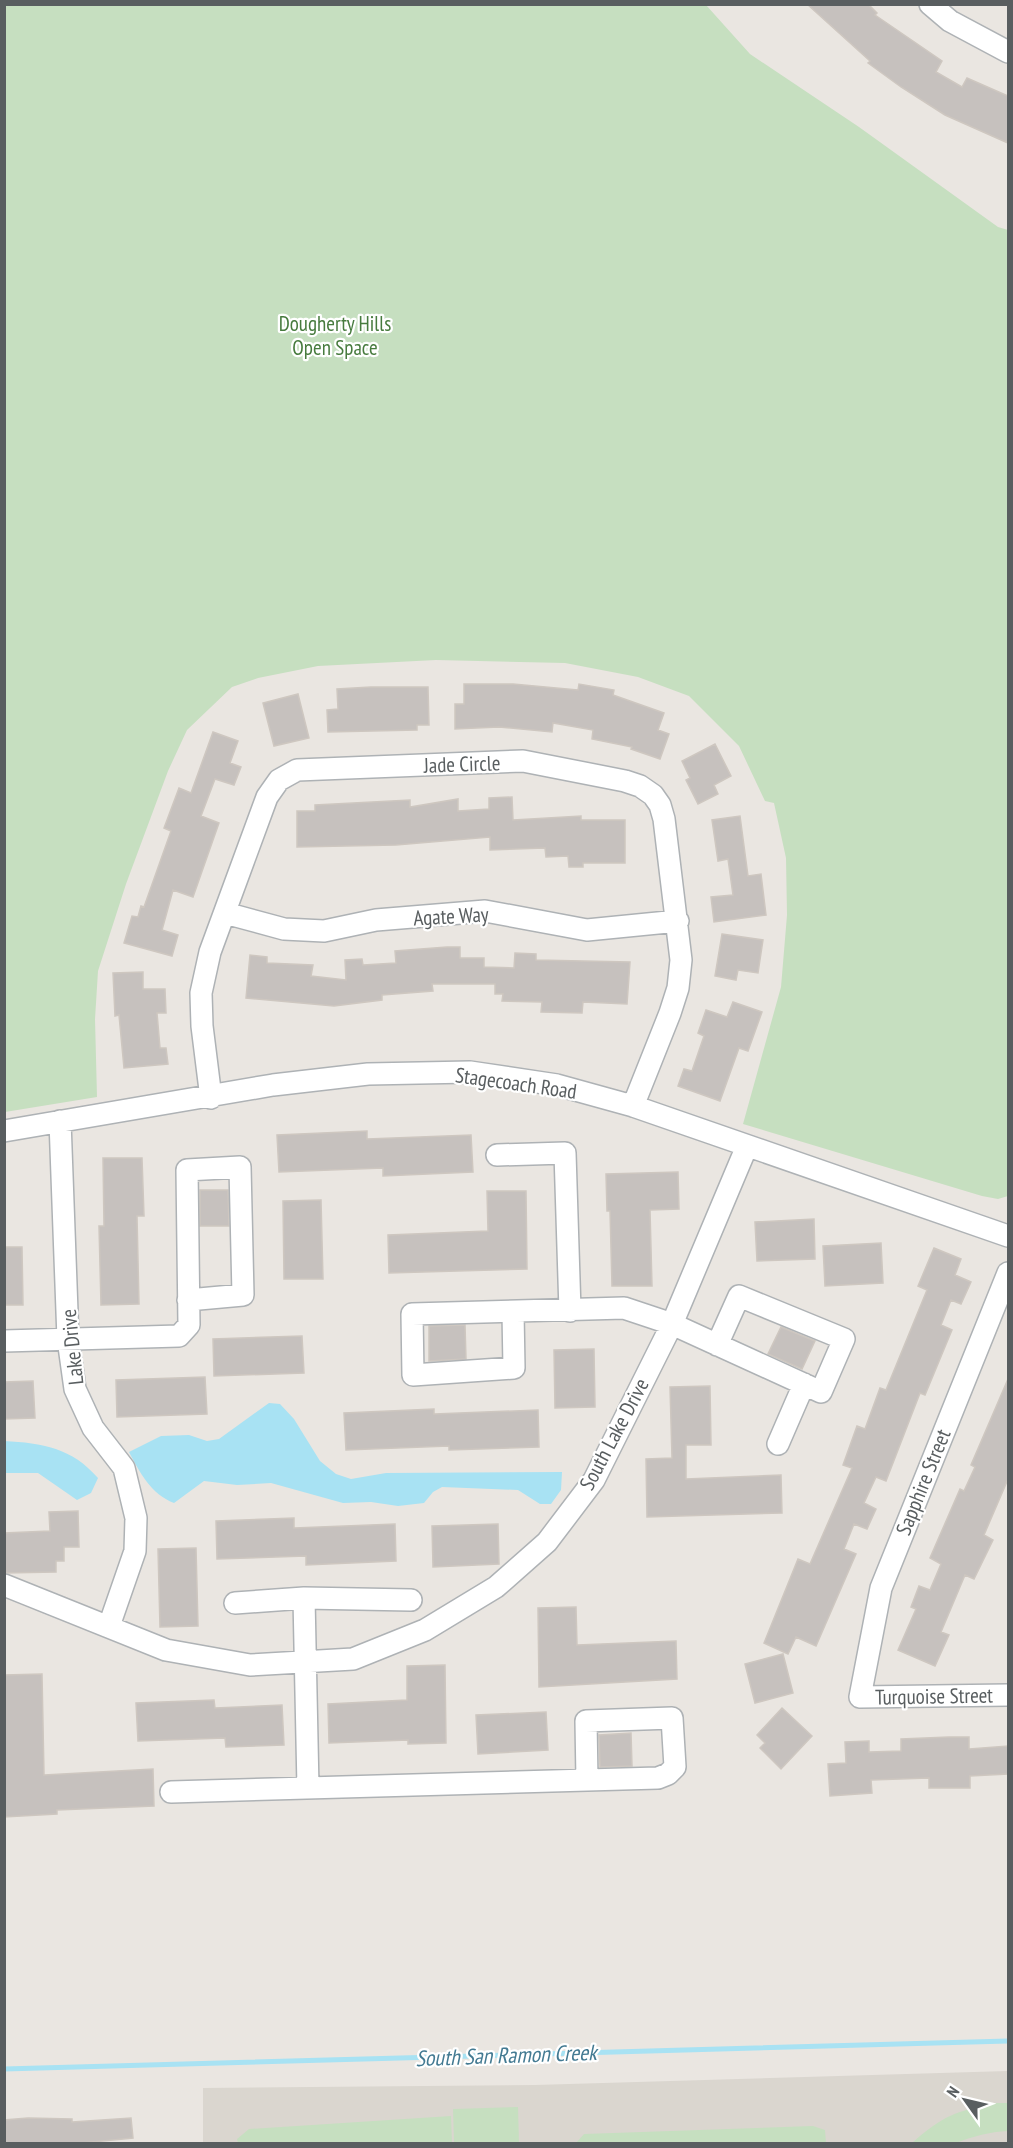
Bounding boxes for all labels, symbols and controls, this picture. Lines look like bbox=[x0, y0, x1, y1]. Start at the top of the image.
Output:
park label: Dougherty Hills Open Space bbox=[279, 310, 391, 361]
street label: Jade Circle bbox=[422, 749, 501, 779]
street label: Agate Way bbox=[413, 901, 489, 931]
street label: Stagecoach Road bbox=[454, 1061, 578, 1105]
street label: Lake Drive bbox=[55, 1308, 89, 1386]
street label: South Lake Drive bbox=[573, 1373, 655, 1495]
street label: Sapphire Street bbox=[890, 1425, 957, 1539]
street label: Turquoise Street bbox=[875, 1681, 993, 1711]
water label: South San Ramon Creek bbox=[415, 2038, 600, 2072]
north arrow bbox=[935, 2070, 995, 2130]
text: N bbox=[942, 2082, 963, 2101]

